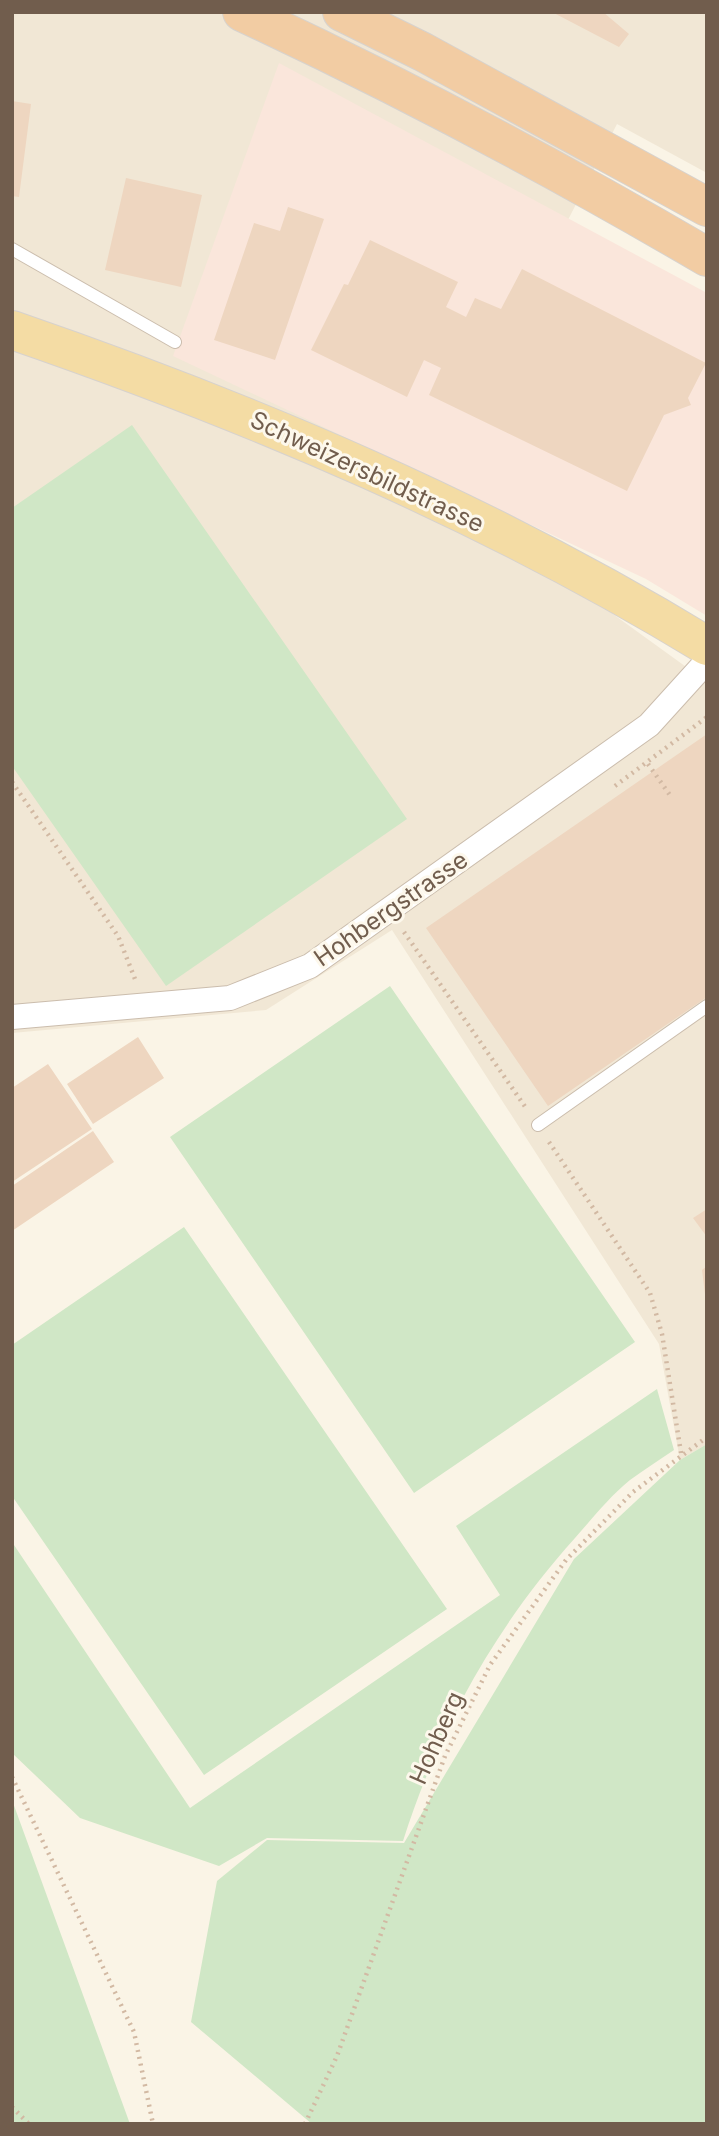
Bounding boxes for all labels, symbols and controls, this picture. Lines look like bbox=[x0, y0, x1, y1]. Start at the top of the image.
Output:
street label: Schweizersbildstrasse bbox=[246, 405, 489, 538]
street label: Hohbergstrasse bbox=[308, 845, 473, 972]
street label: Hohberg bbox=[403, 1687, 470, 1789]

